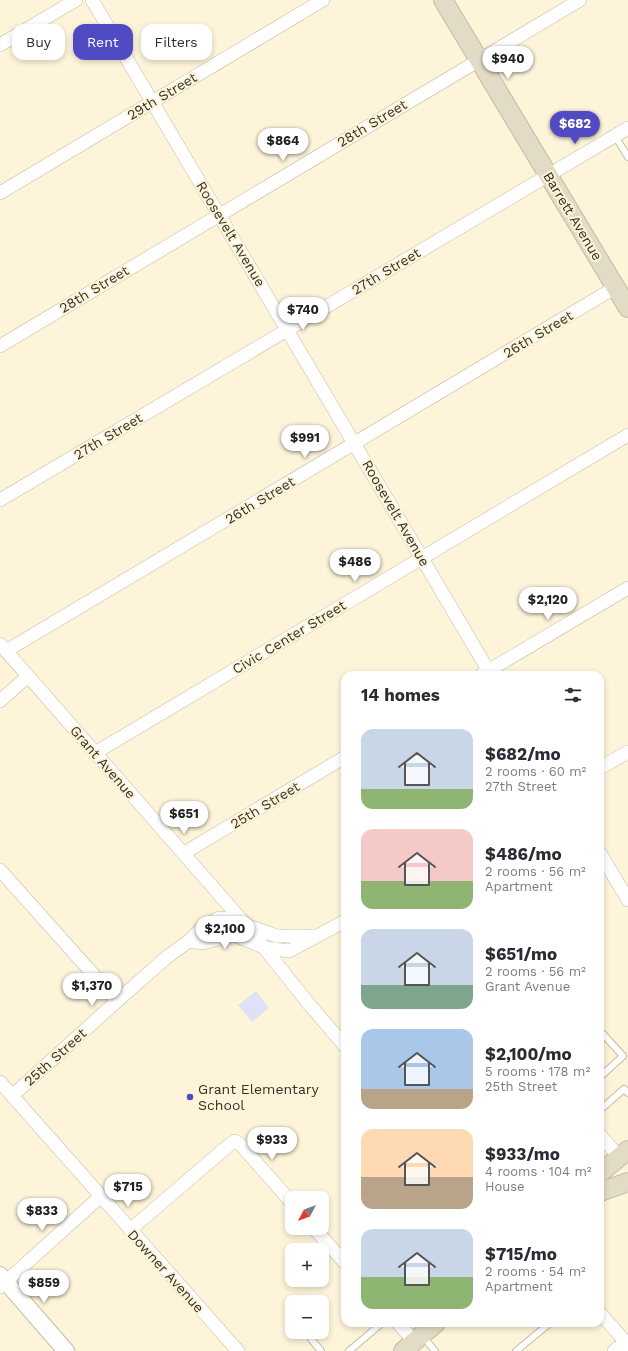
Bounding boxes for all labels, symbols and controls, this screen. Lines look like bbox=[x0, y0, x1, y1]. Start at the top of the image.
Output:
chip: Buy bbox=[12, 24, 65, 60]
chip: Rent bbox=[73, 24, 133, 60]
chip: Filters bbox=[141, 24, 212, 60]
pin: $940 bbox=[484, 46, 532, 80]
text: $940 bbox=[491, 51, 525, 66]
street label: 29th Street bbox=[124, 69, 200, 123]
street label: 28th Street bbox=[334, 96, 410, 150]
pin: $682 bbox=[551, 111, 599, 145]
text: $682 bbox=[559, 116, 591, 131]
pin: $864 bbox=[259, 128, 307, 162]
text: $864 bbox=[267, 133, 299, 148]
street label: Barrett Avenue bbox=[540, 169, 606, 263]
street label: Roosevelt Avenue bbox=[193, 178, 269, 290]
street label: 27th Street bbox=[349, 244, 423, 298]
street label: 28th Street bbox=[56, 262, 132, 316]
pin: $740 bbox=[279, 297, 327, 331]
text: $740 bbox=[287, 302, 319, 317]
street label: 26th Street bbox=[500, 307, 576, 361]
street label: 27th Street bbox=[71, 409, 145, 463]
pin: $991 bbox=[281, 425, 329, 459]
text: $991 bbox=[290, 430, 320, 445]
street label: Roosevelt Avenue bbox=[359, 457, 433, 569]
street label: 26th Street bbox=[222, 473, 298, 527]
pin: $486 bbox=[331, 549, 379, 583]
text: $486 bbox=[339, 554, 371, 569]
pin: $2,120 bbox=[515, 587, 581, 621]
text: $2,120 bbox=[528, 592, 568, 607]
street label: Civic Center Street bbox=[229, 597, 349, 677]
icon: filters bbox=[562, 684, 584, 706]
text: 14 homes bbox=[361, 685, 440, 705]
street label: Grant Avenue bbox=[67, 722, 139, 802]
text: $682/mo bbox=[485, 744, 561, 764]
icon: home bbox=[393, 745, 441, 793]
text: 2 rooms · 60 m² bbox=[485, 764, 586, 779]
street label: 25th Street bbox=[228, 778, 303, 832]
text: 27th Street bbox=[485, 779, 557, 794]
pin: $651 bbox=[160, 801, 208, 835]
text: $651 bbox=[169, 806, 199, 821]
text: $486/mo bbox=[485, 844, 562, 864]
icon: home bbox=[393, 845, 441, 893]
text: 2 rooms · 56 m² bbox=[485, 864, 586, 879]
text: Apartment bbox=[485, 879, 553, 894]
pin: $2,100 bbox=[192, 916, 258, 950]
text: $2,100 bbox=[205, 921, 245, 936]
text: $651/mo bbox=[485, 944, 557, 964]
icon: home bbox=[393, 945, 441, 993]
text: 2 rooms · 56 m² bbox=[485, 964, 586, 979]
pin: $1,370 bbox=[59, 973, 125, 1007]
text: $1,370 bbox=[72, 978, 113, 993]
text: Grant Avenue bbox=[485, 979, 570, 994]
street label: 25th Street bbox=[21, 1025, 89, 1089]
text: $2,100/mo bbox=[485, 1044, 572, 1064]
icon: home bbox=[393, 1045, 441, 1093]
text: 5 rooms · 178 m² bbox=[485, 1064, 590, 1079]
text: 25th Street bbox=[485, 1079, 557, 1094]
place label: Grant Elementary School bbox=[198, 1081, 320, 1113]
marker: Grant Elementary School bbox=[185, 1092, 195, 1102]
pin: $933 bbox=[248, 1127, 296, 1161]
text: $933 bbox=[256, 1132, 288, 1147]
text: $933/mo bbox=[485, 1144, 560, 1164]
icon: home bbox=[393, 1145, 441, 1193]
text: 4 rooms · 104 m² bbox=[485, 1164, 592, 1179]
pin: $715 bbox=[104, 1174, 152, 1208]
text: $715 bbox=[113, 1179, 143, 1194]
text: House bbox=[485, 1179, 525, 1194]
north arrow bbox=[285, 1191, 329, 1235]
map controls bbox=[285, 1191, 329, 1339]
pin: $833 bbox=[18, 1198, 66, 1232]
text: $833 bbox=[26, 1203, 58, 1218]
street label: Downer Avenue bbox=[125, 1226, 207, 1316]
button: + bbox=[285, 1243, 329, 1287]
text: $715/mo bbox=[485, 1244, 557, 1264]
icon: home bbox=[393, 1245, 441, 1293]
text: 2 rooms · 54 m² bbox=[485, 1264, 586, 1279]
pin: $859 bbox=[20, 1270, 68, 1304]
text: $859 bbox=[28, 1275, 60, 1290]
text: Apartment bbox=[485, 1279, 553, 1294]
button: − bbox=[285, 1295, 329, 1339]

